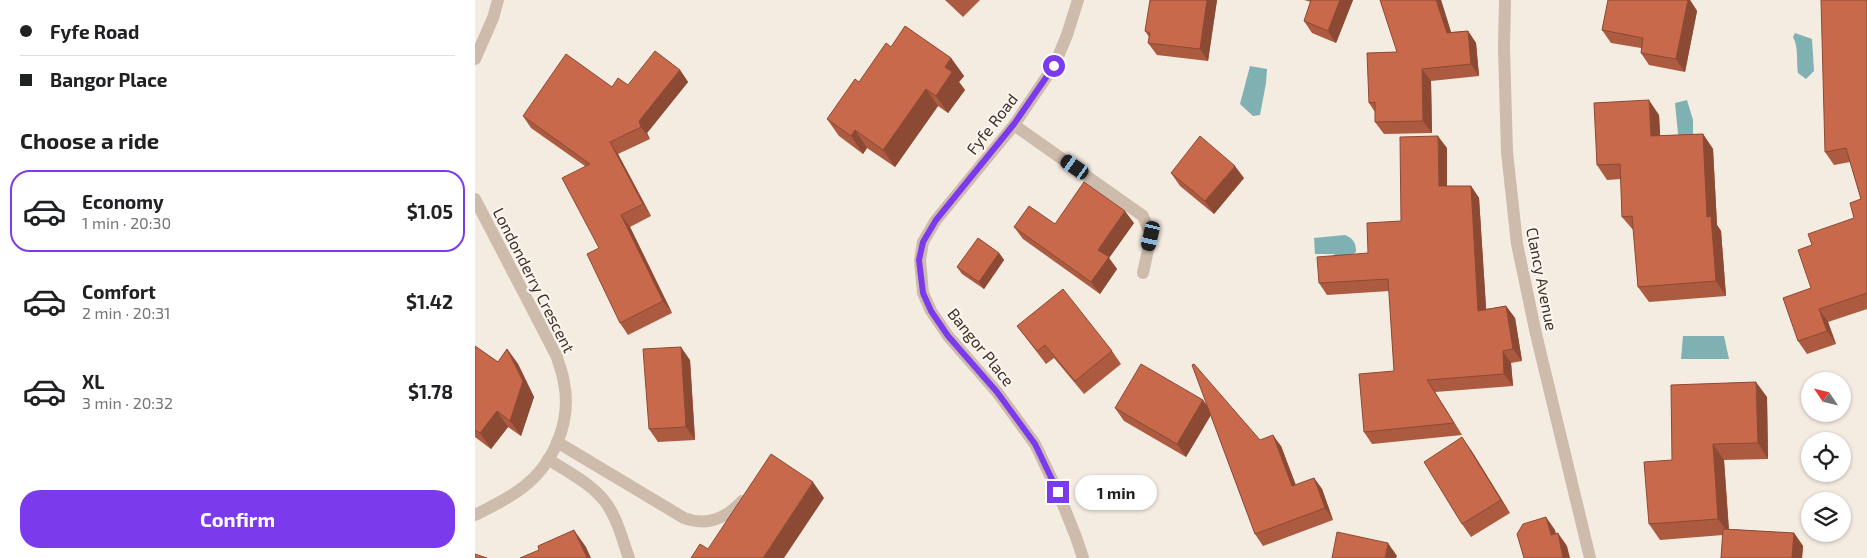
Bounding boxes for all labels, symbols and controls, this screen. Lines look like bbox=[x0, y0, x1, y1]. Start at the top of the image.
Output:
text: Fyfe Road bbox=[50, 20, 139, 43]
route start bbox=[1043, 55, 1065, 77]
text: Bangor Place bbox=[50, 68, 167, 91]
street label: Fyfe Road bbox=[962, 89, 1021, 158]
text: Choose a ride bbox=[20, 127, 159, 153]
car bbox=[1058, 152, 1091, 182]
icon: car bbox=[22, 189, 67, 234]
text: Economy bbox=[82, 190, 164, 213]
text: $1.05 bbox=[407, 200, 453, 223]
street label: Londonderry Crescent bbox=[490, 204, 579, 355]
text: 1 min · 20:30 bbox=[82, 213, 171, 232]
car bbox=[1140, 220, 1161, 252]
street label: Clancy Avenue bbox=[1523, 226, 1562, 332]
icon: car bbox=[22, 279, 67, 324]
text: Comfort bbox=[82, 280, 156, 303]
text: $1.42 bbox=[406, 290, 453, 313]
text: 2 min · 20:31 bbox=[82, 303, 170, 322]
street label: Bangor Place bbox=[944, 304, 1019, 390]
icon: car bbox=[22, 369, 67, 414]
text: XL bbox=[82, 370, 104, 393]
north arrow bbox=[1801, 372, 1851, 422]
map controls bbox=[1801, 372, 1851, 542]
text: $1.78 bbox=[408, 380, 453, 403]
text: 3 min · 20:32 bbox=[82, 393, 173, 412]
button: locate bbox=[1801, 432, 1851, 482]
callout: 1 min bbox=[1075, 474, 1158, 510]
route end bbox=[1047, 481, 1069, 503]
text: 1 min bbox=[1097, 483, 1135, 502]
button: Confirm bbox=[20, 490, 455, 548]
button: layers bbox=[1801, 492, 1851, 542]

